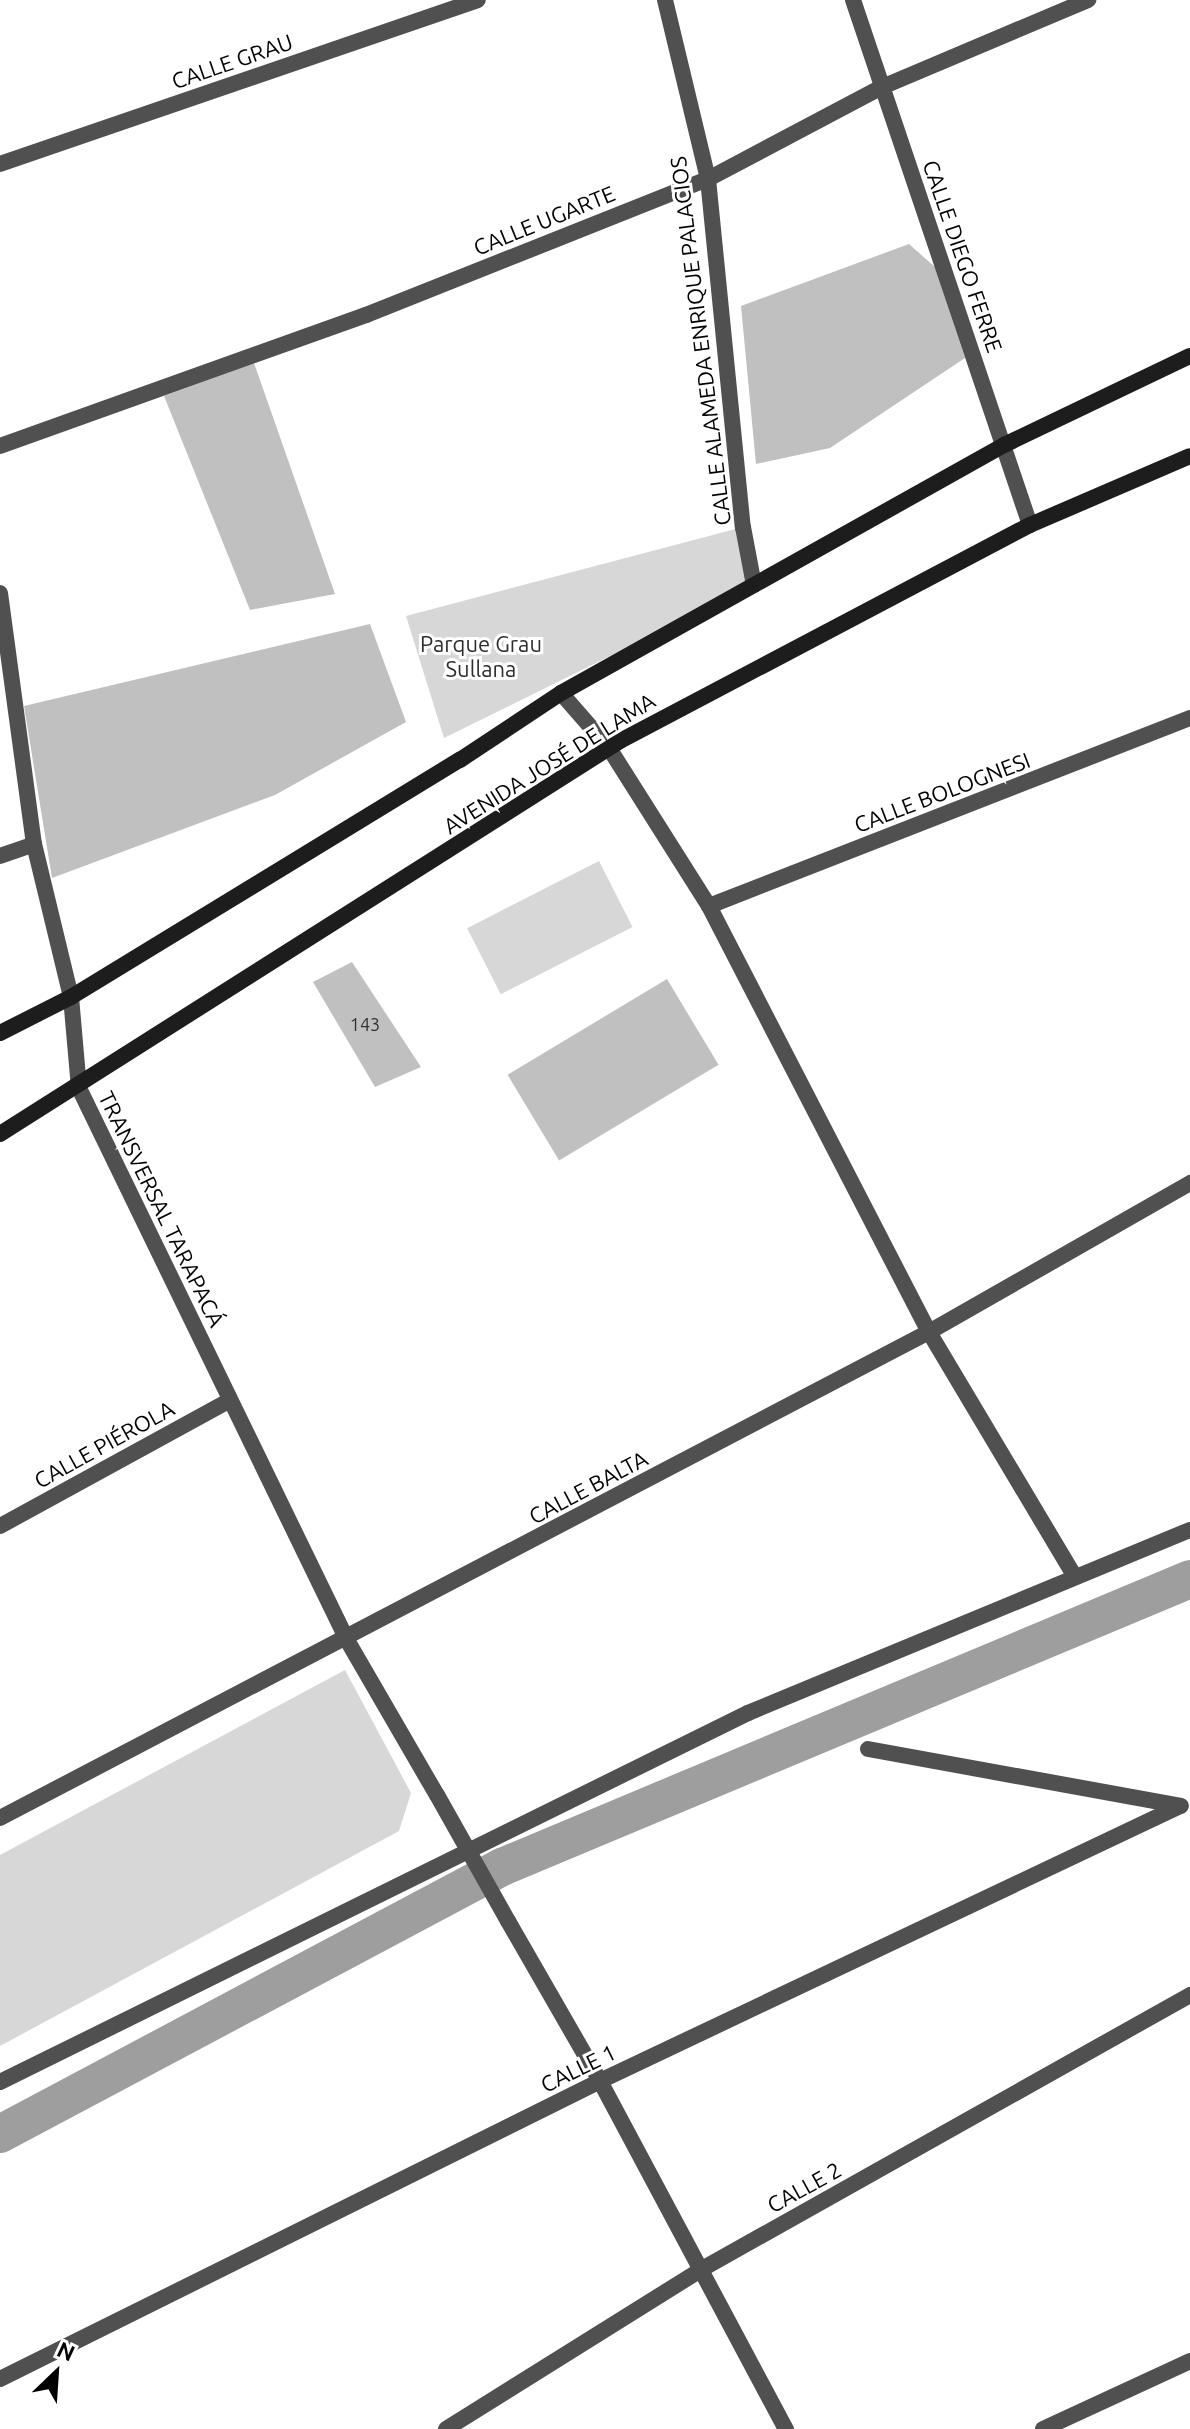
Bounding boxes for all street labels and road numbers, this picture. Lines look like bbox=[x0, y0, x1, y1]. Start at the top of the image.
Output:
street label: CALLE GRAU bbox=[168, 28, 296, 94]
street label: CALLE ALAMEDA ENRIQUE PALACIOS bbox=[664, 155, 736, 527]
street label: CALLE DIEGO FERRE bbox=[918, 156, 1008, 356]
street label: CALLE UGARTE bbox=[469, 180, 619, 260]
street label: AVENIDA JOSÉ DE LAMA bbox=[438, 687, 660, 839]
street label: CALLE BOLOGNESI bbox=[850, 746, 1034, 838]
street label: TRANSVERSAL TARAPACÁ bbox=[93, 1087, 231, 1331]
street label: CALLE PIÉROLA bbox=[29, 1395, 179, 1493]
street label: CALLE BALTA bbox=[524, 1445, 652, 1529]
street label: CALLE 1 bbox=[536, 2038, 620, 2098]
street label: CALLE 2 bbox=[762, 2156, 846, 2218]

